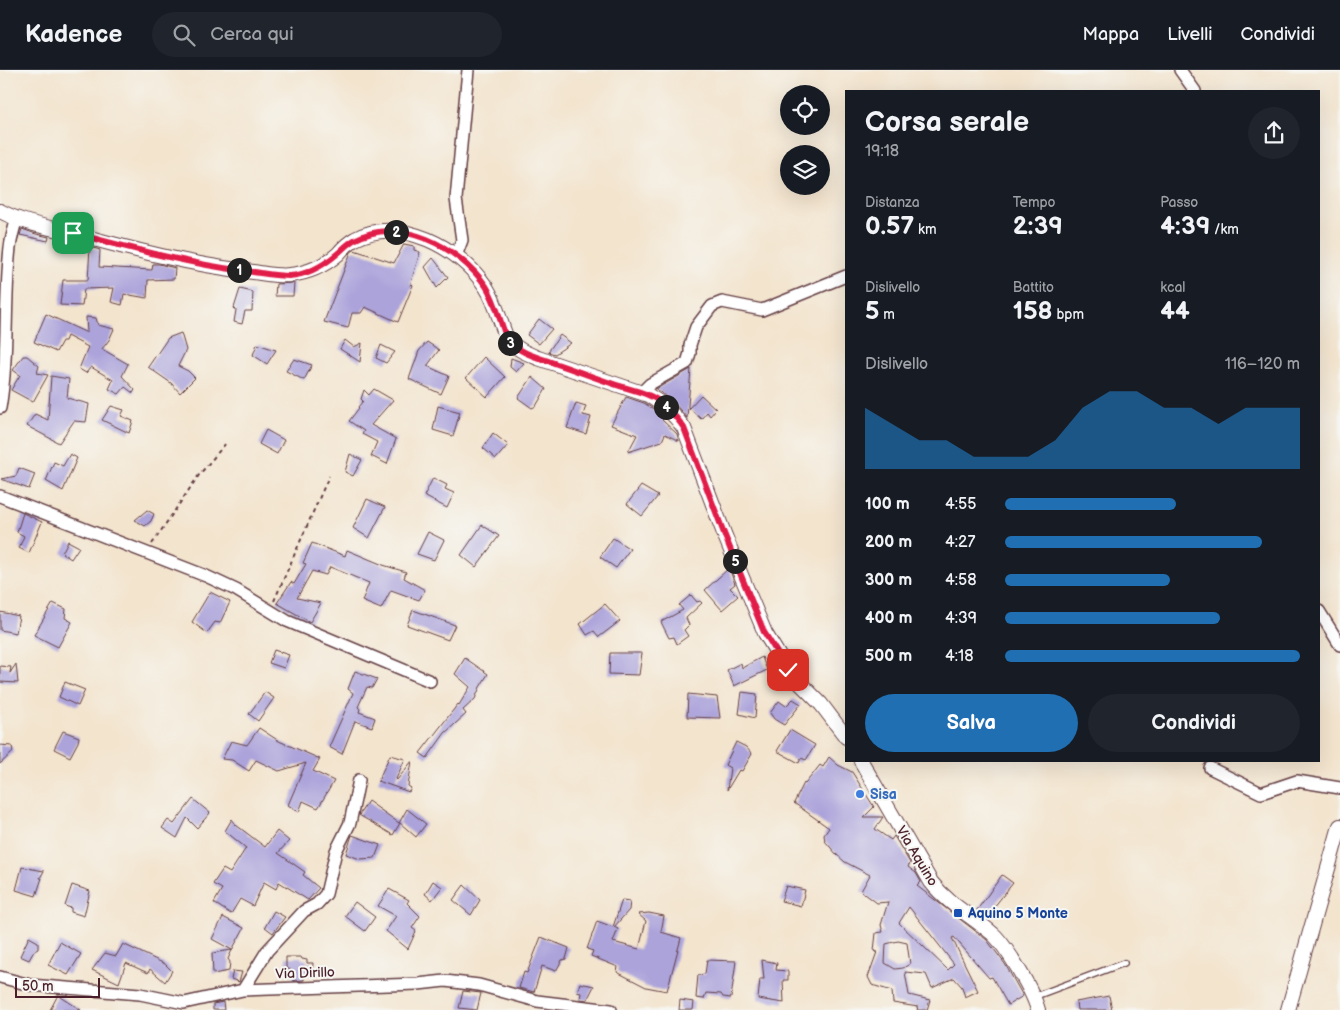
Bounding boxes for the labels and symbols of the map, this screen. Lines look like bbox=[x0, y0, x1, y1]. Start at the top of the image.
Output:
pin bbox=[52, 212, 94, 254]
pin: 2 bbox=[384, 220, 408, 244]
pin: 1 bbox=[226, 258, 252, 282]
pin: 3 bbox=[498, 330, 522, 356]
pin: 4 bbox=[654, 394, 678, 420]
pin: 5 bbox=[722, 548, 748, 574]
pin bbox=[767, 649, 809, 691]
place label: Sisa bbox=[870, 786, 897, 803]
marker: Sisa bbox=[854, 788, 866, 800]
street label: Via Aquino bbox=[892, 823, 942, 889]
place label: Aquino 5 Monte bbox=[967, 905, 1068, 922]
marker: Aquino 5 Monte bbox=[952, 907, 964, 919]
street label: Via Dirillo bbox=[275, 963, 335, 983]
scale bar bbox=[15, 975, 100, 998]

